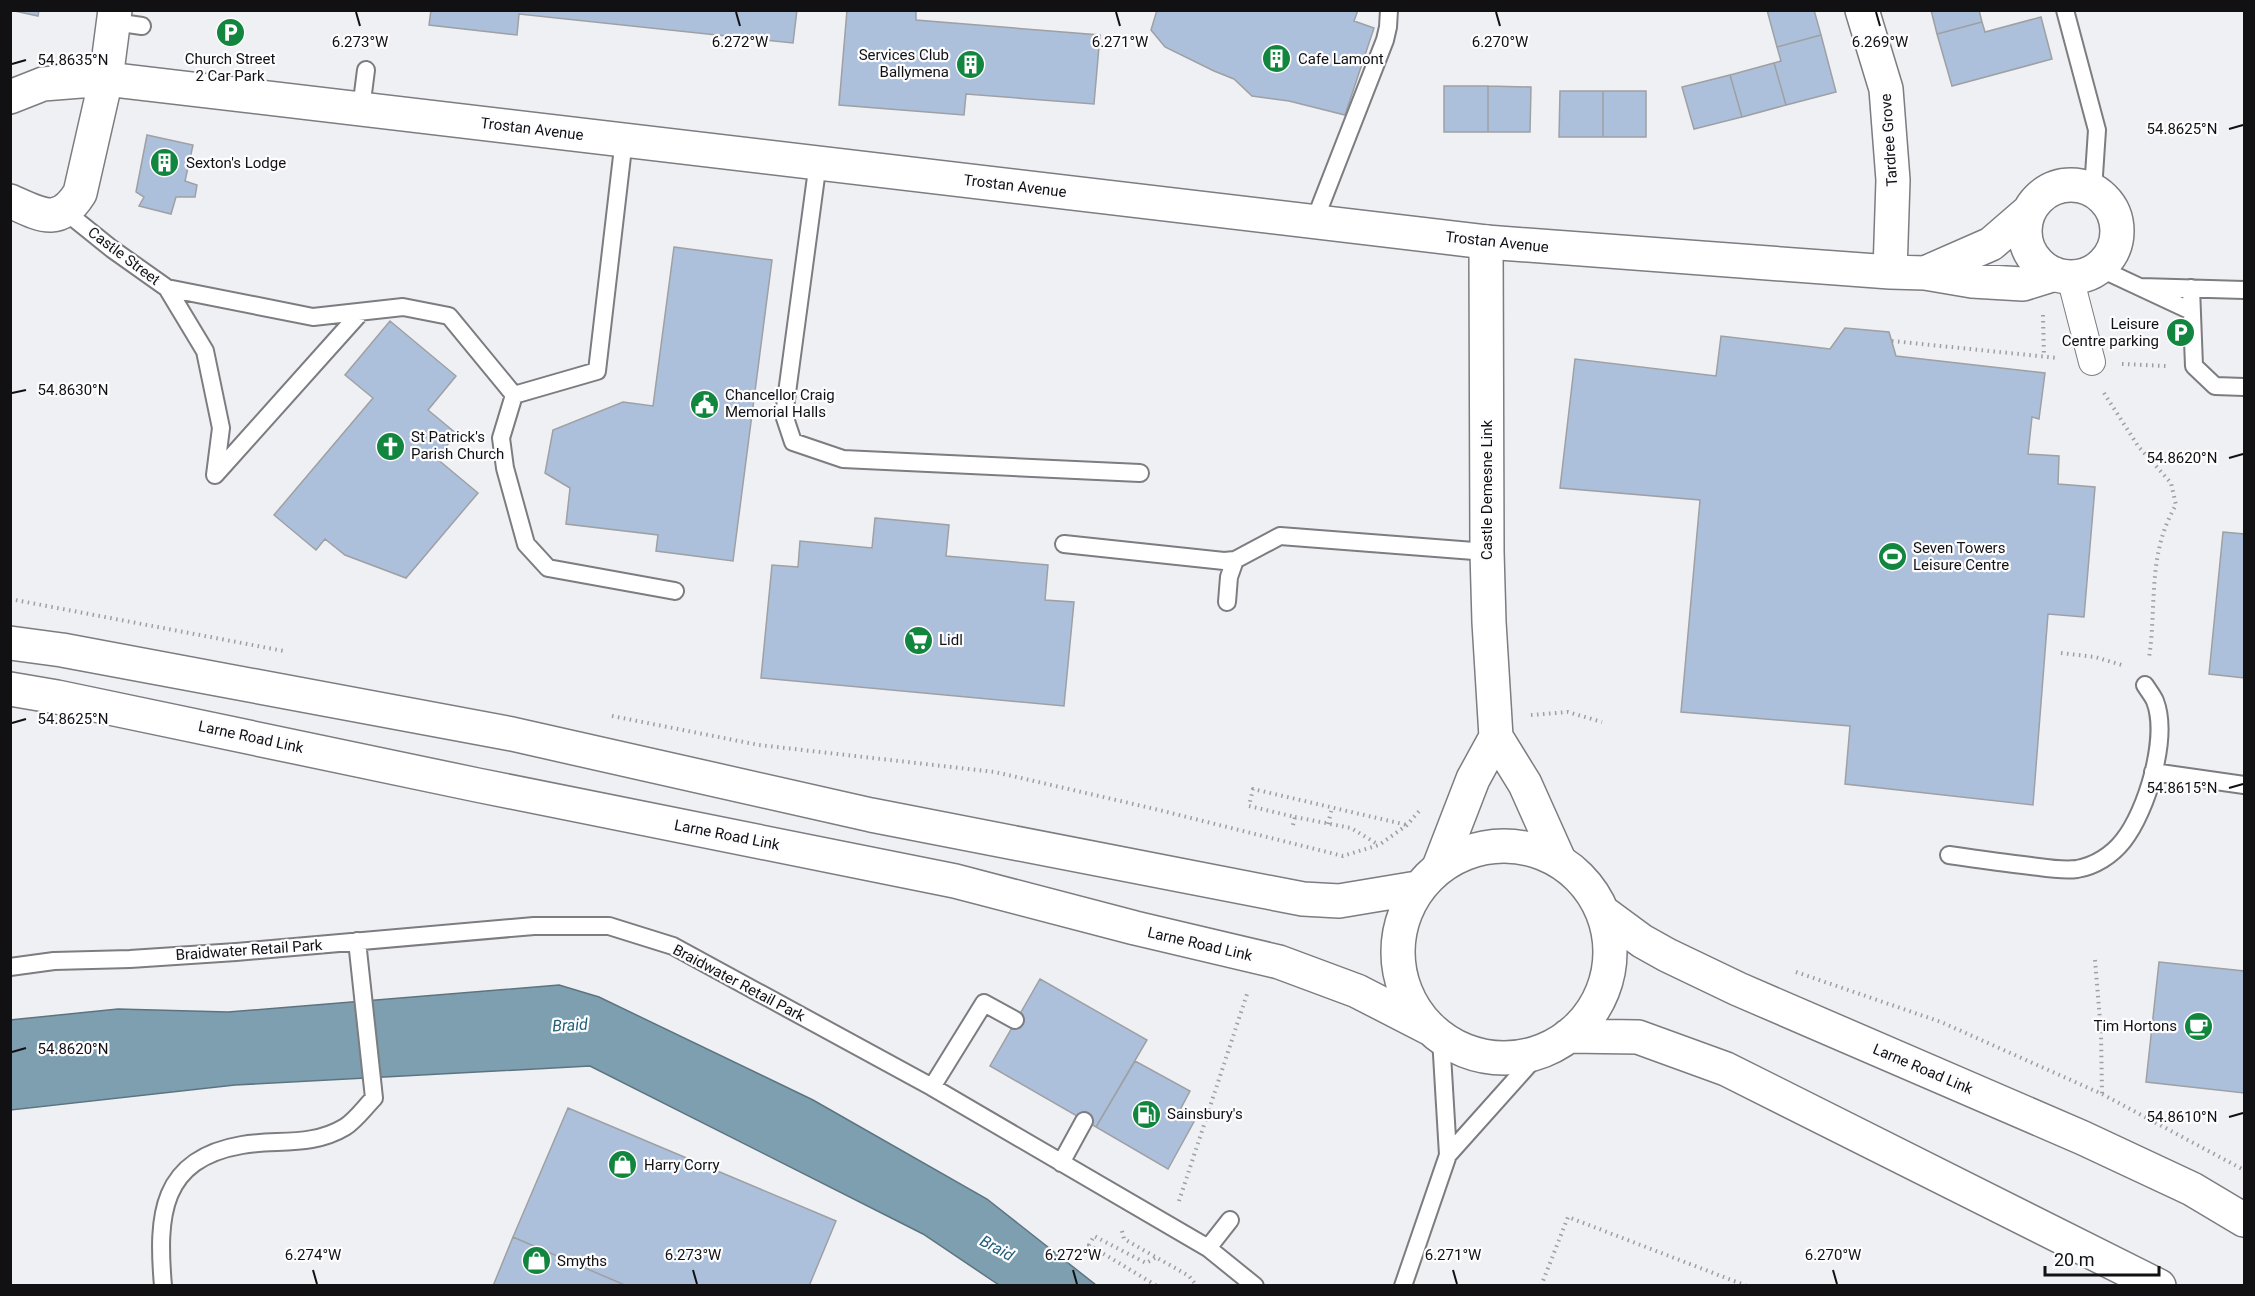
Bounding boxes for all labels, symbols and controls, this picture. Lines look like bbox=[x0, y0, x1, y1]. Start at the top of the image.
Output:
parking icon: Church Street 2 Car Park bbox=[214, 16, 246, 48]
text: 6.273°W bbox=[332, 33, 388, 51]
text: 6.272°W bbox=[712, 33, 768, 51]
text: 6.271°W bbox=[1092, 33, 1148, 51]
text: 6.270°W bbox=[1472, 33, 1528, 51]
text: 6.269°W bbox=[1852, 33, 1908, 51]
building icon: Cafe Lamont bbox=[1261, 43, 1293, 75]
place label: Services Club Ballymena bbox=[859, 46, 949, 81]
building icon: Services Club Ballymena bbox=[954, 48, 986, 80]
place label: Church Street 2 Car Park bbox=[185, 50, 275, 85]
place label: Cafe Lamont bbox=[1298, 50, 1384, 68]
text: 54.8635°N bbox=[38, 51, 108, 69]
street label: Tardree Grove bbox=[1877, 93, 1901, 187]
street label: Trostan Avenue bbox=[479, 114, 585, 144]
text: 54.8625°N bbox=[2147, 120, 2217, 138]
building icon: Sexton's Lodge bbox=[149, 147, 181, 179]
place label: Sexton's Lodge bbox=[186, 154, 286, 172]
street label: Trostan Avenue bbox=[962, 171, 1068, 201]
street label: Castle Street bbox=[84, 223, 164, 289]
street label: Trostan Avenue bbox=[1444, 228, 1550, 256]
place label: Leisure Centre parking bbox=[2062, 315, 2159, 350]
parking icon: Leisure Centre parking bbox=[2164, 317, 2196, 349]
text: 54.8630°N bbox=[38, 381, 108, 399]
place label: Chancellor Craig Memorial Halls bbox=[725, 386, 835, 421]
public building icon: Chancellor Craig Memorial Halls bbox=[688, 388, 720, 420]
street label: Castle Demesne Link bbox=[1478, 420, 1496, 560]
place label: St Patrick's Parish Church bbox=[411, 428, 504, 463]
church icon: St Patrick's Parish Church bbox=[374, 430, 406, 462]
text: 54.8620°N bbox=[2147, 449, 2217, 467]
place label: Seven Towers Leisure Centre bbox=[1913, 539, 2009, 574]
sports icon: Seven Towers Leisure Centre bbox=[1876, 541, 1908, 573]
supermarket icon: Lidl bbox=[902, 624, 934, 656]
place label: Lidl bbox=[939, 631, 963, 649]
text: 54.8625°N bbox=[38, 710, 108, 728]
street label: Larne Road Link bbox=[197, 717, 306, 757]
text: 54.8615°N bbox=[2147, 779, 2217, 797]
street label: Larne Road Link bbox=[673, 816, 782, 854]
street label: Larne Road Link bbox=[1146, 923, 1255, 965]
street label: Braidwater Retail Park bbox=[175, 936, 323, 964]
street label: Braidwater Retail Park bbox=[670, 941, 808, 1026]
cafe icon: Tim Hortons bbox=[2182, 1010, 2214, 1042]
water label: Braid bbox=[552, 1015, 589, 1035]
place label: Tim Hortons bbox=[2093, 1017, 2177, 1035]
text: 54.8620°N bbox=[38, 1040, 108, 1058]
street label: Larne Road Link bbox=[1870, 1040, 1976, 1098]
fuel station icon: Sainsbury's bbox=[1130, 1098, 1162, 1130]
place label: Sainsbury's bbox=[1167, 1105, 1243, 1123]
text: 54.8610°N bbox=[2147, 1108, 2217, 1126]
shop icon: Harry Corry bbox=[607, 1149, 639, 1181]
place label: Harry Corry bbox=[644, 1156, 720, 1174]
water label: Braid bbox=[977, 1231, 1017, 1265]
scale bar bbox=[2045, 1239, 2159, 1277]
shop icon: Smyths bbox=[520, 1245, 552, 1277]
text: 6.274°W bbox=[285, 1246, 341, 1264]
text: 6.273°W bbox=[665, 1246, 721, 1264]
text: 6.272°W bbox=[1045, 1246, 1101, 1264]
text: 6.271°W bbox=[1425, 1246, 1481, 1264]
text: 6.270°W bbox=[1805, 1246, 1861, 1264]
text: 20 m bbox=[2054, 1249, 2094, 1270]
place label: Smyths bbox=[557, 1252, 607, 1270]

